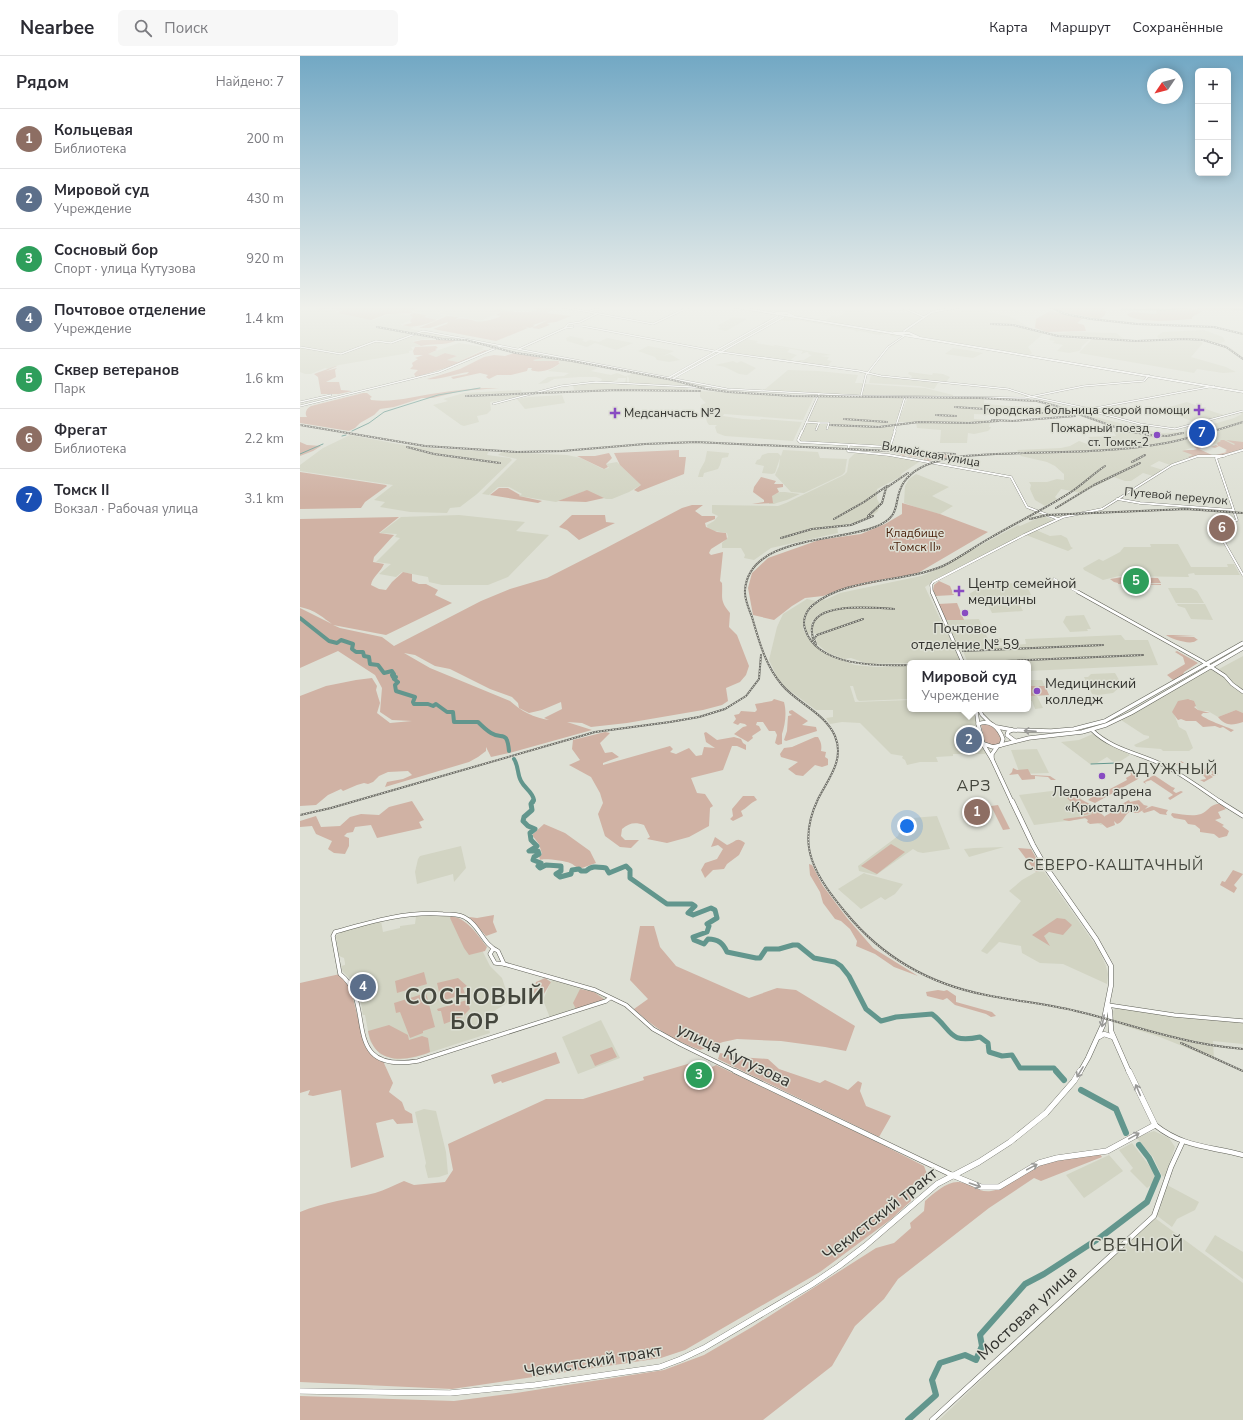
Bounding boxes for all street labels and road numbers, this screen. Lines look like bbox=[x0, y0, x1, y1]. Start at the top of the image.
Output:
street label: Вилюйская улица bbox=[881, 437, 981, 471]
street label: Путевой переулок bbox=[1124, 484, 1229, 509]
street label: улица Кутузова bbox=[673, 1017, 795, 1093]
street label: Чекистский тракт bbox=[818, 1162, 942, 1266]
street label: Мостовая улица bbox=[972, 1261, 1082, 1365]
street label: Чекистский тракт bbox=[522, 1339, 664, 1383]

